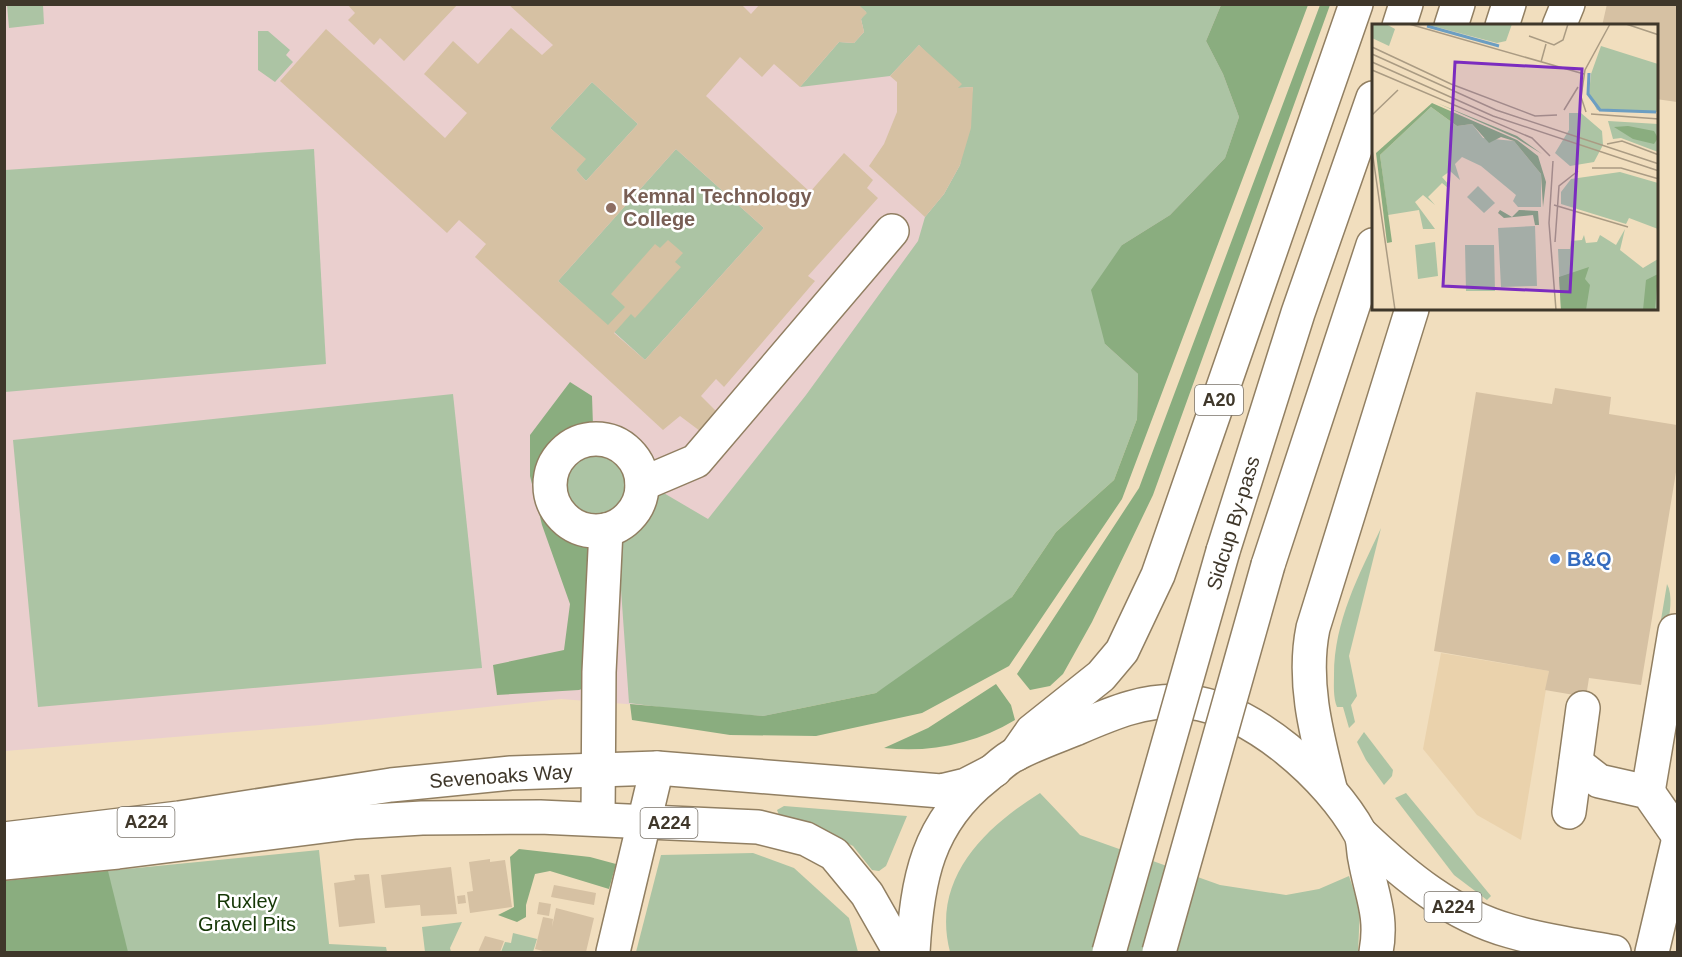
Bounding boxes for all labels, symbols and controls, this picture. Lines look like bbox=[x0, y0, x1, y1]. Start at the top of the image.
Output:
inset map bbox=[1372, 24, 1658, 310]
place label: Kemnal Technology College bbox=[623, 185, 812, 230]
marker: Kemnal Technology College bbox=[604, 201, 618, 215]
road number: A20 bbox=[1195, 385, 1243, 415]
street label: Sidcup By-pass bbox=[1202, 453, 1264, 593]
place label: B&Q bbox=[1567, 548, 1611, 570]
marker: B&Q bbox=[1548, 552, 1562, 566]
street label: Sevenoaks Way bbox=[429, 760, 573, 792]
road number: A224 bbox=[118, 807, 174, 837]
road number: A224 bbox=[640, 808, 698, 838]
park label: Ruxley Gravel Pits bbox=[198, 890, 296, 935]
road number: A224 bbox=[1424, 892, 1482, 922]

